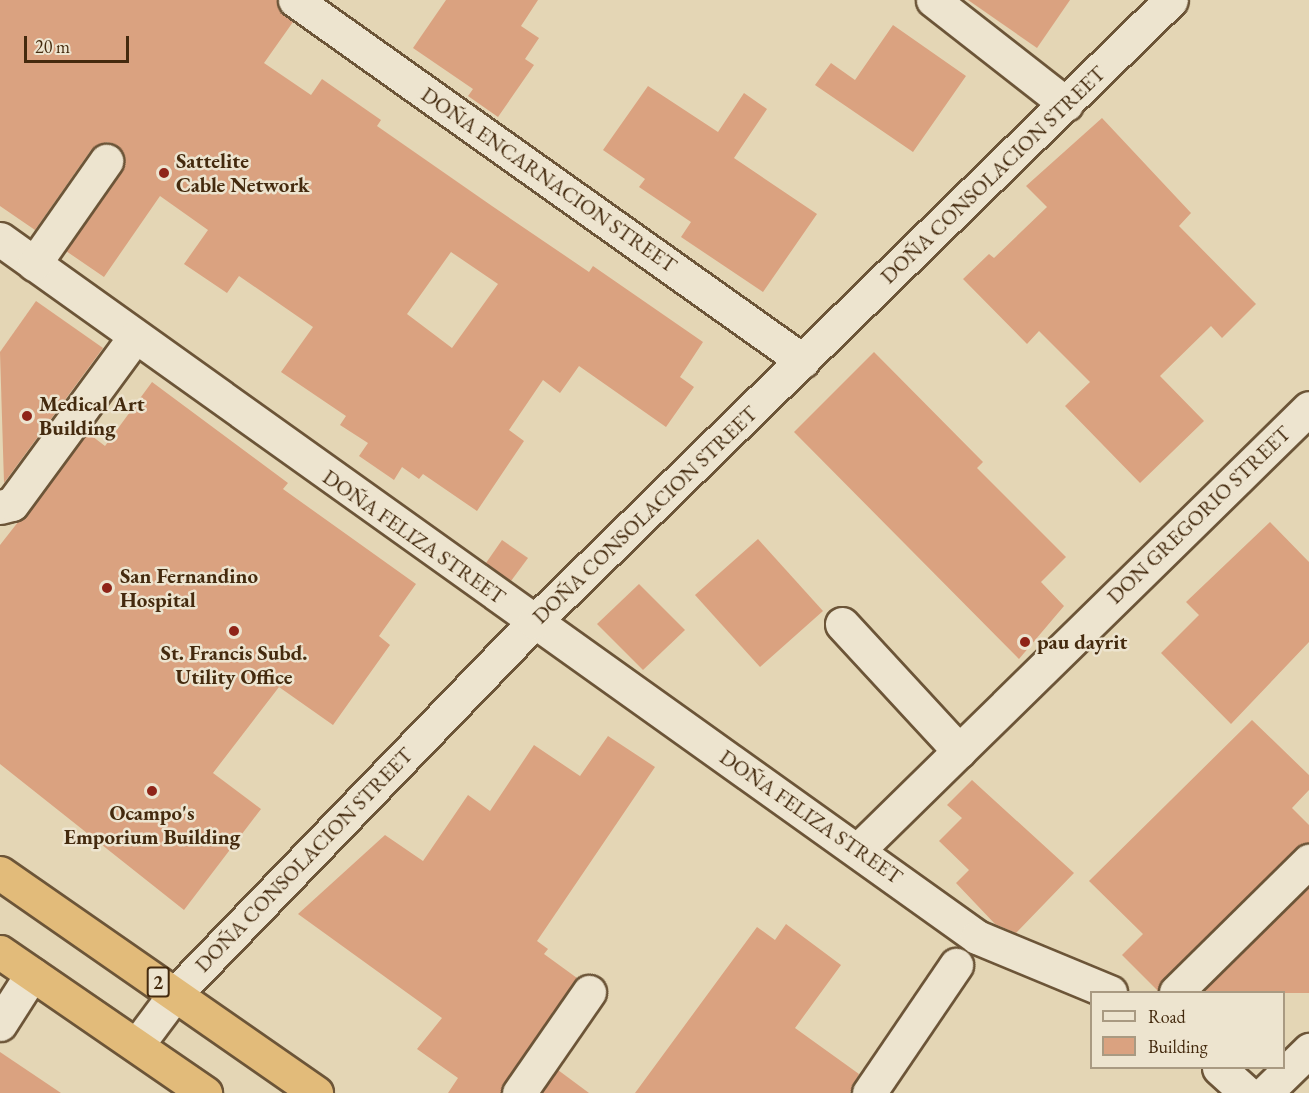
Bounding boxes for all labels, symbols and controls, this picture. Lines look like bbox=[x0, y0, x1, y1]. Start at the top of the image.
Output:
scale bar bbox=[27, 24, 132, 62]
text: 20 m bbox=[35, 35, 70, 58]
street label: DOÑA CONSOLACION STREET bbox=[876, 61, 1110, 289]
street label: DOÑA ENCARNACION STREET bbox=[416, 82, 682, 278]
place label: Sattelite Cable Network bbox=[176, 148, 310, 198]
marker: Sattelite Cable Network bbox=[157, 166, 171, 180]
place label: Medical Art Building bbox=[39, 391, 145, 441]
street label: DOÑA CONSOLACION STREET bbox=[528, 401, 762, 629]
marker: Medical Art Building bbox=[20, 409, 34, 423]
street label: DON GREGORIO STREET bbox=[1102, 421, 1296, 609]
street label: DOÑA FELIZA STREET bbox=[318, 464, 510, 610]
place label: San Fernandino Hospital bbox=[120, 563, 258, 613]
marker: San Fernandino Hospital bbox=[98, 579, 116, 597]
marker: St. Francis Subd. Utility Office bbox=[227, 624, 241, 638]
place label: pau dayrit bbox=[1037, 629, 1127, 655]
marker: pau dayrit bbox=[1018, 635, 1032, 649]
place label: St. Francis Subd. Utility Office bbox=[161, 640, 307, 690]
street label: DOÑA CONSOLACION STREET bbox=[190, 743, 418, 977]
street label: DOÑA FELIZA STREET bbox=[715, 744, 907, 890]
marker: Ocampo's Emporium Building bbox=[145, 784, 159, 798]
place label: Ocampo's Emporium Building bbox=[64, 800, 240, 850]
road number: 2 bbox=[146, 965, 170, 999]
legend bbox=[1090, 991, 1285, 1069]
text: Road bbox=[1148, 1005, 1186, 1028]
text: Building bbox=[1148, 1035, 1208, 1058]

